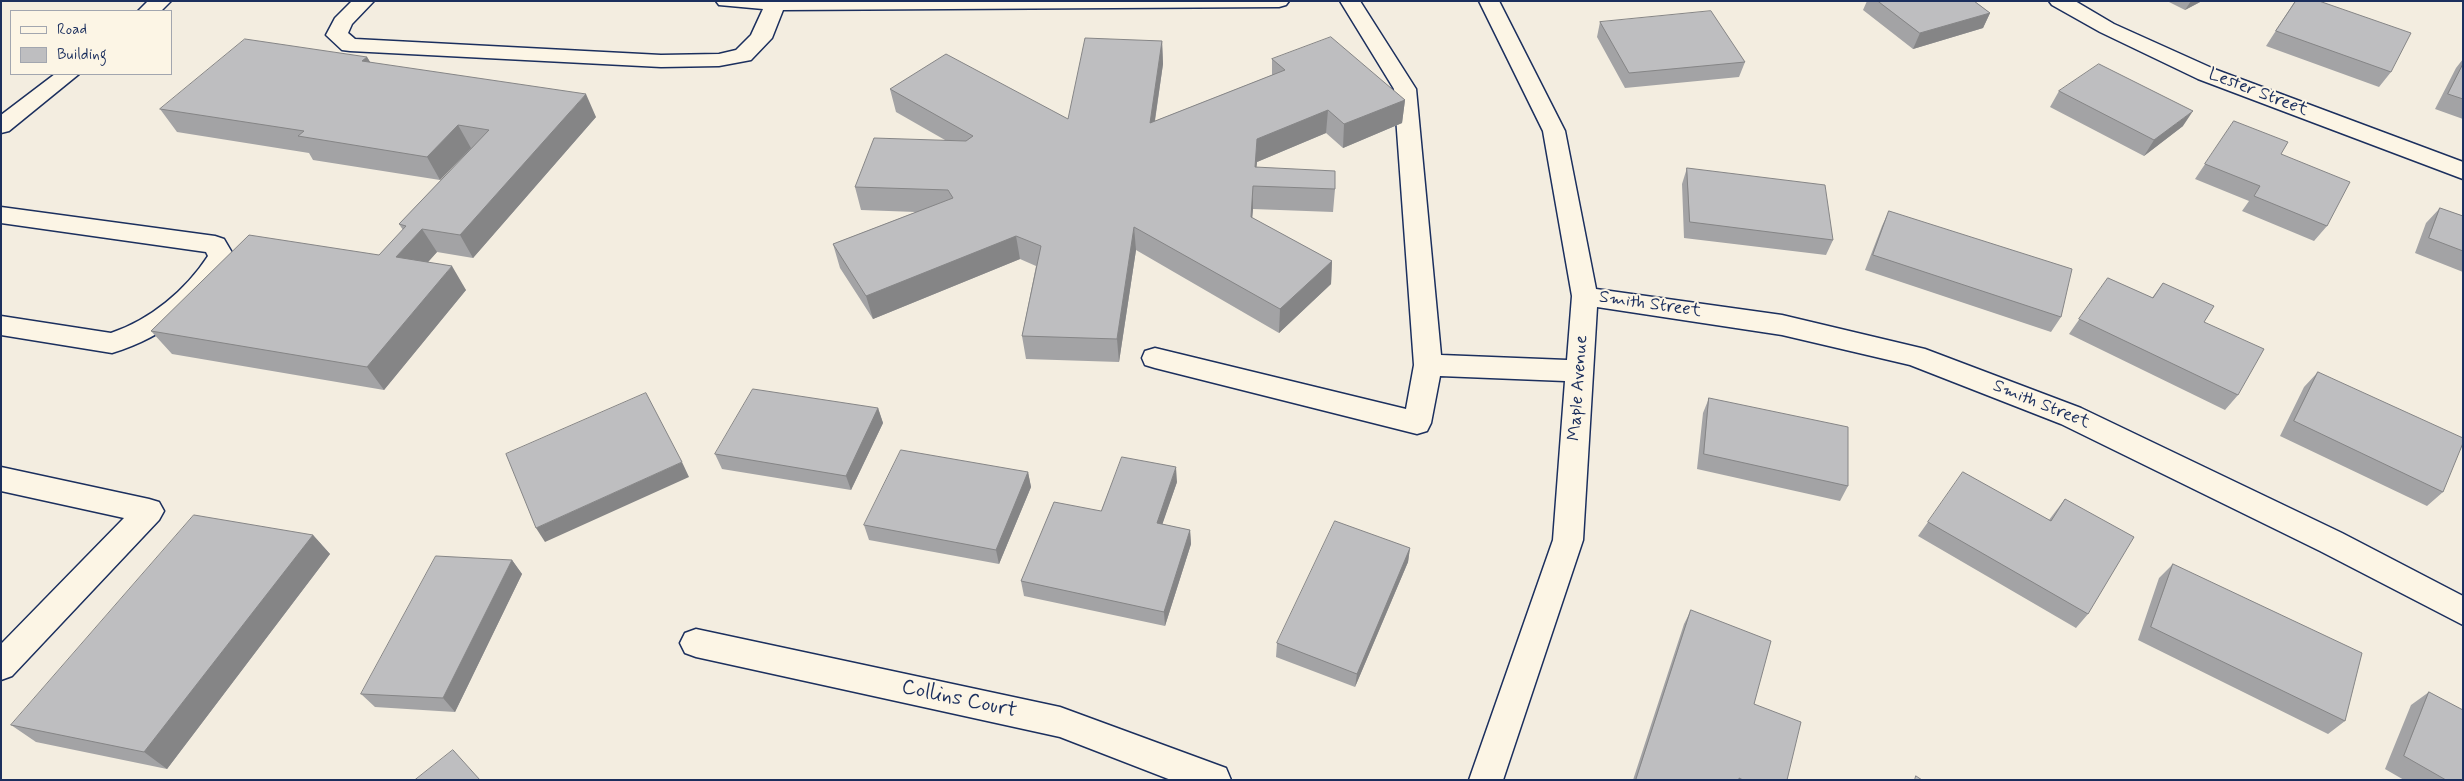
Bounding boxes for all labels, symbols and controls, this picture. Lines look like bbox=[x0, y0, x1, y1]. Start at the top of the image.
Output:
legend bbox=[10, 10, 172, 75]
text: Road bbox=[57, 20, 87, 40]
text: Building bbox=[57, 45, 107, 65]
street label: Lester Street bbox=[2205, 64, 2311, 122]
street label: Smith Street bbox=[1598, 287, 1702, 323]
street label: Maple Avenue bbox=[1565, 334, 1593, 442]
street label: Smith Street bbox=[1989, 376, 2093, 434]
street label: Collins Court bbox=[899, 675, 1019, 725]

